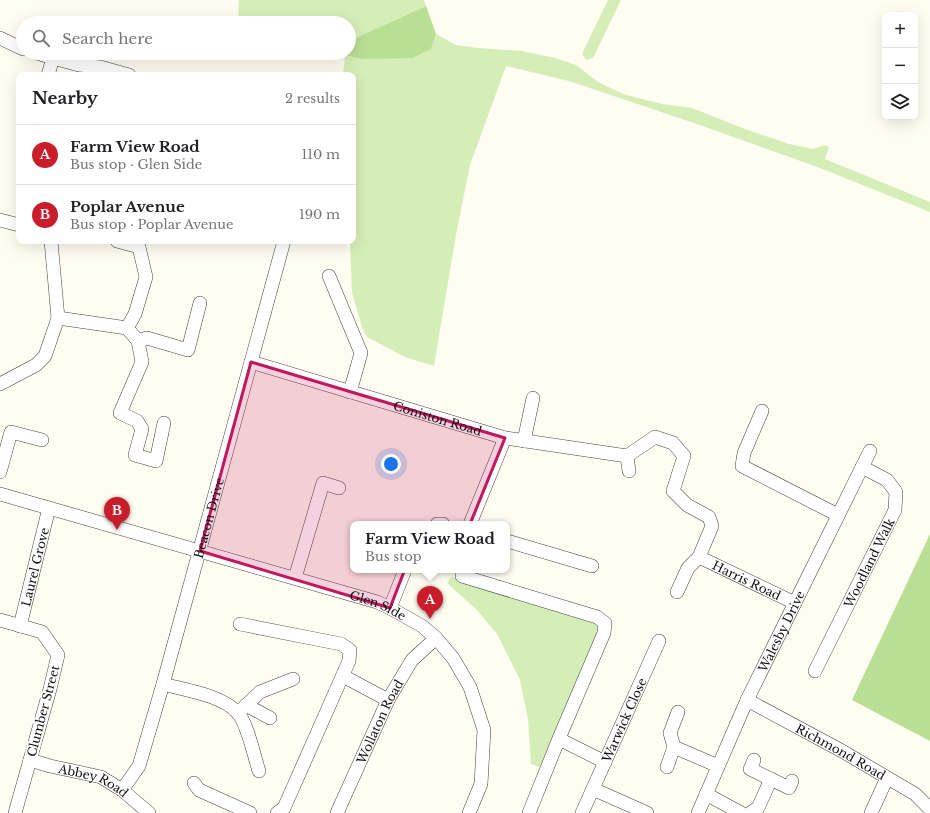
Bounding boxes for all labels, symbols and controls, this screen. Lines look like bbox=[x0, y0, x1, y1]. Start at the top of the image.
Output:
map controls bbox=[882, 12, 918, 120]
button: + bbox=[882, 12, 918, 48]
search box bbox=[16, 16, 356, 60]
icon: search bbox=[30, 27, 52, 49]
text: Search here bbox=[62, 29, 153, 48]
button: − bbox=[882, 48, 918, 84]
button: layers bbox=[882, 84, 918, 120]
text: Nearby bbox=[32, 88, 98, 109]
text: 2 results bbox=[285, 90, 340, 107]
text: Farm View Road bbox=[70, 137, 200, 156]
text: A bbox=[40, 146, 50, 163]
text: 110 m bbox=[301, 146, 340, 163]
text: Bus stop · Glen Side bbox=[70, 156, 202, 173]
text: Poplar Avenue bbox=[70, 197, 185, 216]
text: B bbox=[40, 206, 50, 223]
text: 190 m bbox=[299, 206, 340, 223]
text: Bus stop · Poplar Avenue bbox=[70, 216, 233, 233]
street label: Coniston Road bbox=[392, 398, 484, 438]
your location bbox=[381, 454, 401, 474]
street label: Beacon Drive bbox=[190, 476, 227, 560]
pin: B bbox=[104, 497, 130, 530]
street label: Woodland Walk bbox=[840, 515, 898, 611]
popup bbox=[350, 521, 510, 573]
street label: Laurel Grove bbox=[18, 526, 52, 608]
text: Farm View Road bbox=[365, 529, 495, 548]
text: Bus stop bbox=[365, 548, 422, 565]
street label: Harris Road bbox=[710, 557, 783, 603]
pin: A bbox=[417, 586, 443, 619]
street label: Glen Side bbox=[348, 587, 409, 623]
street label: Walesby Drive bbox=[754, 588, 807, 675]
street label: Clumber Street bbox=[24, 663, 63, 758]
street label: Warwick Close bbox=[598, 675, 649, 765]
street label: Wollaton Road bbox=[352, 677, 406, 767]
street label: Richmond Road bbox=[793, 720, 889, 783]
street label: Abbey Road bbox=[56, 760, 132, 800]

